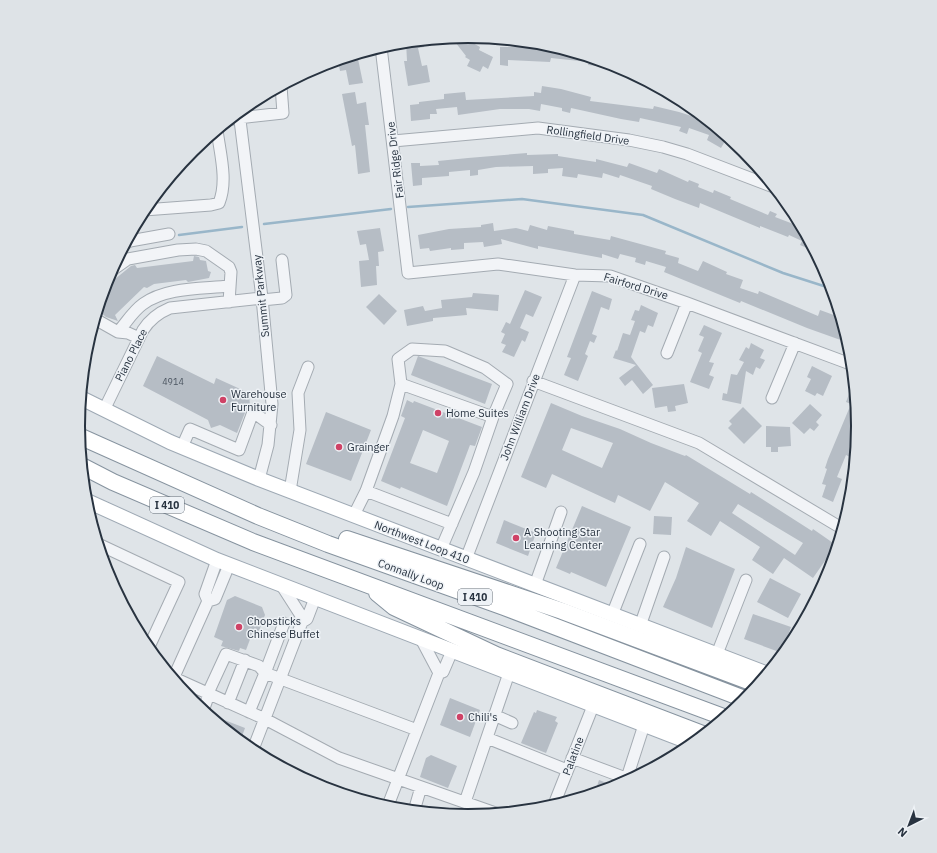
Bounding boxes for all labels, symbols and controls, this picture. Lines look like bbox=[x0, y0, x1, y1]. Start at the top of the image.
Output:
street label: Fair Ridge Drive bbox=[383, 121, 407, 199]
street label: Rollingfield Drive bbox=[546, 122, 630, 148]
street label: Summit Parkway bbox=[250, 254, 272, 338]
street label: Fairford Drive bbox=[602, 270, 670, 302]
street label: Piano Place bbox=[112, 326, 150, 384]
street label: John William Drive bbox=[497, 372, 543, 462]
house number: 4914 bbox=[162, 376, 184, 387]
place label: Warehouse Furniture bbox=[231, 387, 287, 414]
marker: Warehouse Furniture bbox=[218, 395, 228, 405]
place label: Home Suites bbox=[446, 406, 509, 420]
marker: Home Suites bbox=[433, 408, 443, 418]
place label: Grainger bbox=[347, 440, 389, 454]
marker: Grainger bbox=[334, 442, 344, 452]
road number: I 410 bbox=[150, 497, 184, 513]
street label: Northwest Loop 410 bbox=[372, 517, 472, 567]
place label: A Shooting Star Learning Center bbox=[524, 525, 602, 552]
marker: A Shooting Star Learning Center bbox=[511, 533, 521, 543]
street label: Connally Loop bbox=[376, 556, 446, 592]
road number: I 410 bbox=[458, 589, 492, 605]
place label: Chopsticks Chinese Buffet bbox=[247, 614, 320, 641]
marker: Chopsticks Chinese Buffet bbox=[234, 622, 244, 632]
place label: Chili's bbox=[468, 710, 498, 724]
marker: Chili's bbox=[455, 712, 465, 722]
street label: Palatine bbox=[559, 735, 587, 777]
north arrow bbox=[889, 805, 929, 845]
text: N bbox=[895, 825, 910, 840]

